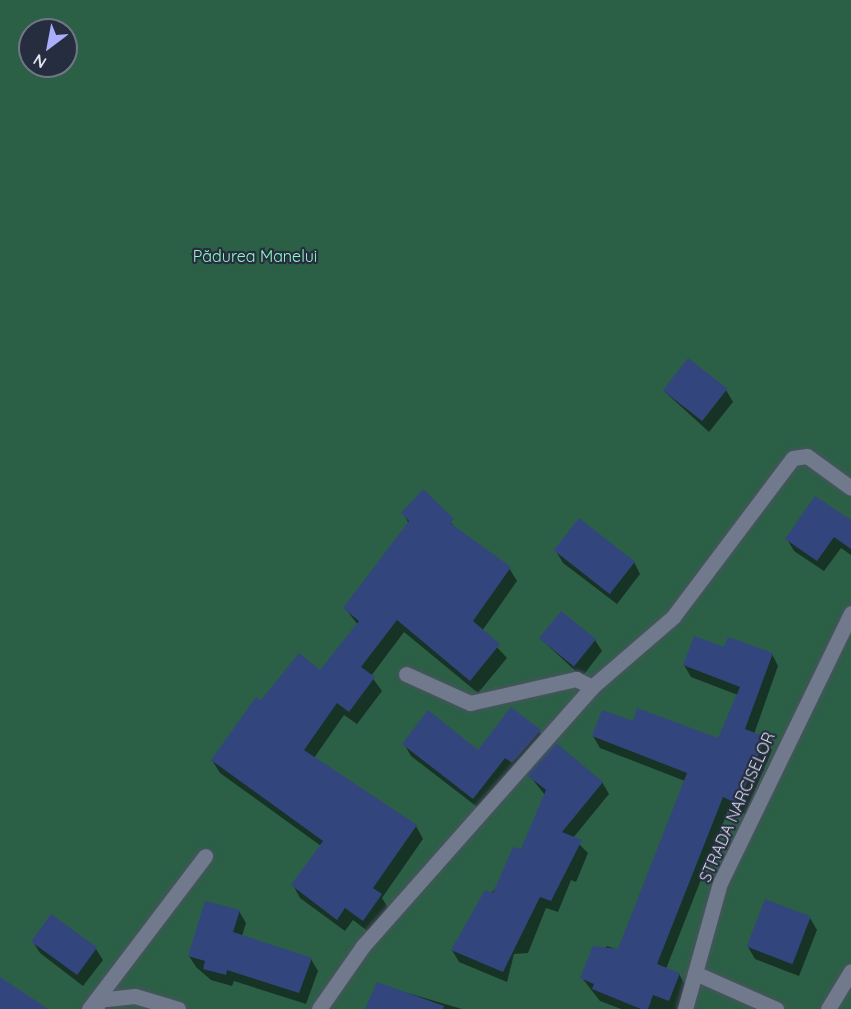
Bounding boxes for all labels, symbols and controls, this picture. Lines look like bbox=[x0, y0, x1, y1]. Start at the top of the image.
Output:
north arrow bbox=[18, 18, 78, 78]
text: N bbox=[29, 50, 50, 73]
park label: Pădurea Manelui bbox=[193, 246, 317, 266]
street label: STRADA NARCISELOR bbox=[695, 729, 779, 885]

